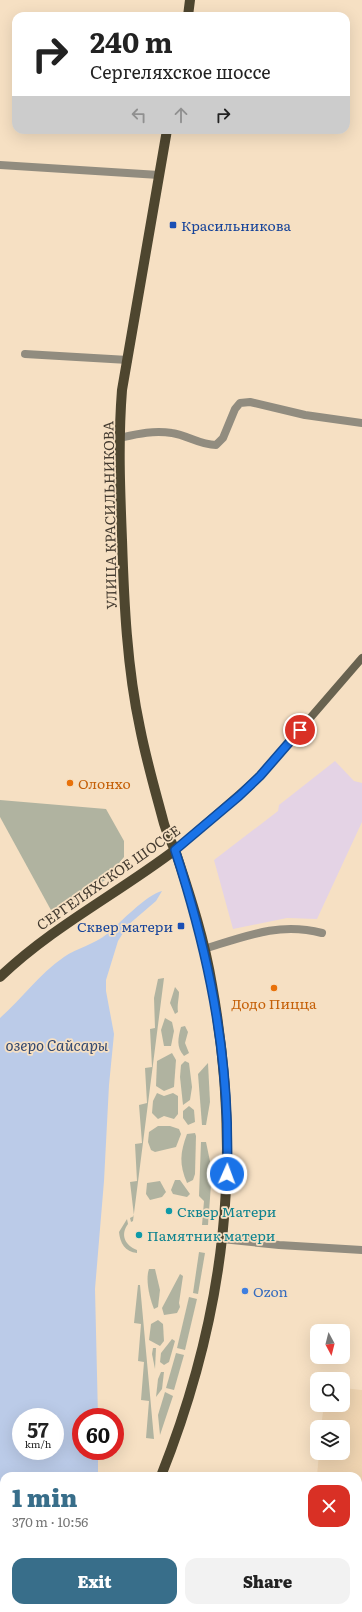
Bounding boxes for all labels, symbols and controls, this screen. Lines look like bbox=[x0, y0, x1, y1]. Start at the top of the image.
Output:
text: 240 m bbox=[90, 20, 173, 62]
icon: right bbox=[24, 28, 76, 80]
text: Сергеляхское шоссе bbox=[90, 58, 271, 85]
icon: left bbox=[128, 104, 150, 126]
icon: ahead bbox=[170, 104, 192, 126]
icon: right bbox=[212, 104, 234, 126]
place label: Красильникова bbox=[181, 215, 292, 235]
marker: Красильникова bbox=[168, 220, 178, 230]
street label: УЛИЦА КРАСИЛЬНИКОВА bbox=[97, 420, 121, 609]
pin bbox=[283, 713, 317, 747]
icon: arrive bbox=[289, 719, 311, 741]
place label: Олонхо bbox=[78, 773, 131, 793]
marker: Олонхо bbox=[65, 778, 75, 788]
street label: СЕРГЕЛЯХСКОЕ ШОССЕ bbox=[32, 820, 184, 934]
place label: Сквер матери bbox=[77, 916, 173, 936]
marker: Сквер матери bbox=[176, 921, 186, 931]
marker: Додо Пицца bbox=[269, 983, 279, 993]
place label: Додо Пицца bbox=[231, 993, 317, 1013]
water label: озеро Сайсары bbox=[6, 1033, 109, 1056]
position arrow bbox=[206, 1153, 248, 1195]
place label: Сквер Матери bbox=[177, 1201, 276, 1221]
marker: Сквер Матери bbox=[164, 1206, 174, 1216]
place label: Памятник матери bbox=[147, 1225, 275, 1245]
marker: Памятник матери bbox=[134, 1230, 144, 1240]
place label: Ozon bbox=[253, 1281, 288, 1301]
marker: Ozon bbox=[240, 1286, 250, 1296]
north arrow bbox=[310, 1324, 350, 1364]
map controls bbox=[310, 1324, 350, 1460]
button: search bbox=[310, 1372, 350, 1412]
speed limit sign: 60 bbox=[72, 1408, 124, 1460]
text: 57 bbox=[27, 1414, 49, 1444]
button: layers bbox=[310, 1420, 350, 1460]
text: km/h bbox=[25, 1436, 51, 1451]
text: 1 min bbox=[12, 1479, 77, 1514]
button: close bbox=[308, 1485, 350, 1527]
text: 370 m · 10:56 bbox=[12, 1512, 88, 1531]
button: Exit bbox=[12, 1558, 177, 1604]
button: Share bbox=[185, 1558, 350, 1604]

